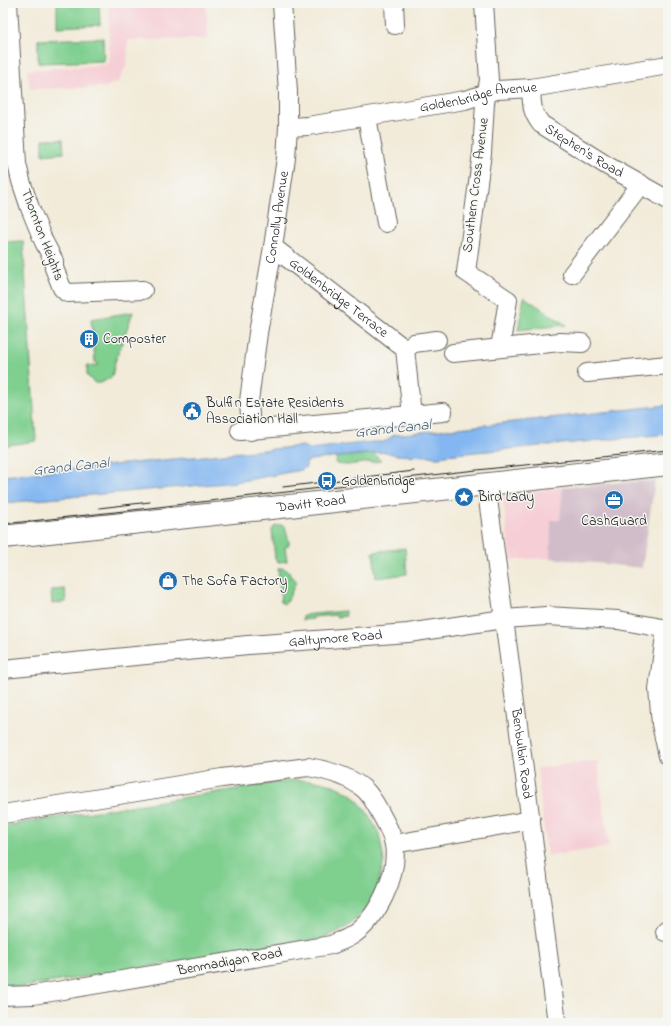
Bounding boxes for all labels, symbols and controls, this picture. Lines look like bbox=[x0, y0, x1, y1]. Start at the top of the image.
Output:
street label: Goldenbridge Avenue bbox=[418, 77, 539, 118]
street label: Southern Cross Avenue bbox=[457, 116, 495, 254]
street label: Stephen's Road bbox=[540, 118, 628, 183]
street label: Connolly Avenue bbox=[260, 169, 295, 265]
street label: Thornton Heights bbox=[14, 186, 69, 284]
street label: Goldenbridge Terrace bbox=[285, 253, 393, 343]
building icon: Composter bbox=[78, 328, 100, 350]
place label: Composter bbox=[103, 329, 167, 350]
place label: Bulfin Estate Residents Association Hall bbox=[205, 393, 344, 430]
public building icon: Bulfin Estate Residents Association Hall bbox=[181, 400, 203, 422]
water label: Grand Canal bbox=[354, 414, 434, 444]
water label: Grand Canal bbox=[32, 452, 112, 482]
bus stop icon: Goldenbridge bbox=[316, 470, 338, 492]
place label: Goldenbridge bbox=[341, 471, 415, 493]
place icon: Bird Lady bbox=[453, 486, 475, 508]
place label: Bird Lady bbox=[477, 487, 534, 509]
street label: Davitt Road bbox=[275, 489, 347, 518]
office icon: CashGuard bbox=[603, 489, 625, 511]
place label: CashGuard bbox=[581, 511, 647, 532]
shop icon: The Sofa Factory bbox=[157, 570, 179, 592]
place label: The Sofa Factory bbox=[182, 571, 287, 593]
street label: Galtymore Road bbox=[288, 624, 383, 652]
street label: Benbulbin Road bbox=[505, 706, 538, 800]
street label: Benmadigan Road bbox=[175, 942, 284, 983]

